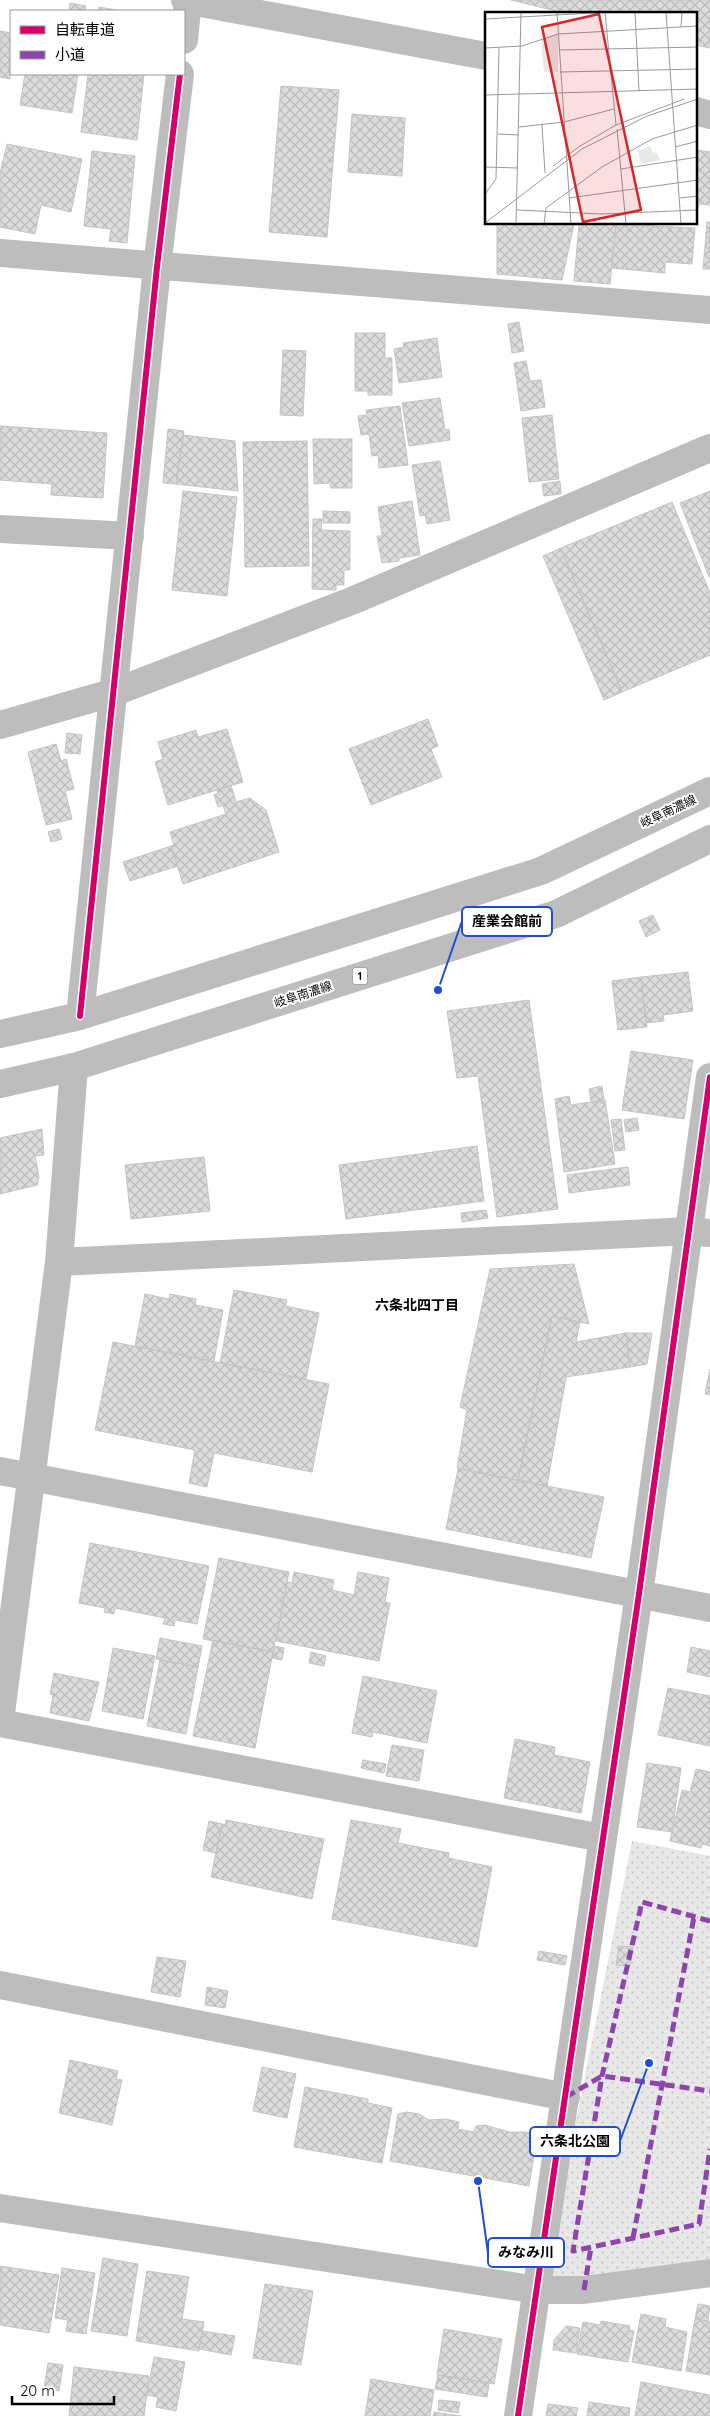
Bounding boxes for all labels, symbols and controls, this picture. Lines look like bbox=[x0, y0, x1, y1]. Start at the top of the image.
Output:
legend bbox=[10, 10, 185, 75]
inset map bbox=[485, 12, 698, 225]
text: 自転車道 bbox=[55, 20, 115, 39]
text: 小道 bbox=[55, 45, 85, 64]
street label: 岐阜南濃線 bbox=[638, 792, 698, 830]
callout: 産業会館前 bbox=[462, 907, 552, 936]
text: 産業会館前 bbox=[472, 912, 542, 930]
road number: 1 bbox=[352, 968, 368, 984]
street label: 岐阜南濃線 bbox=[272, 978, 334, 1010]
district label: 六条北四丁目 bbox=[375, 1296, 459, 1314]
callout: 六条北公園 bbox=[530, 2127, 620, 2156]
text: 六条北公園 bbox=[540, 2132, 610, 2150]
callout: みなみ川 bbox=[488, 2238, 564, 2267]
text: みなみ川 bbox=[498, 2243, 554, 2261]
scale bar bbox=[12, 2374, 115, 2406]
text: 20 m bbox=[20, 2381, 55, 2400]

